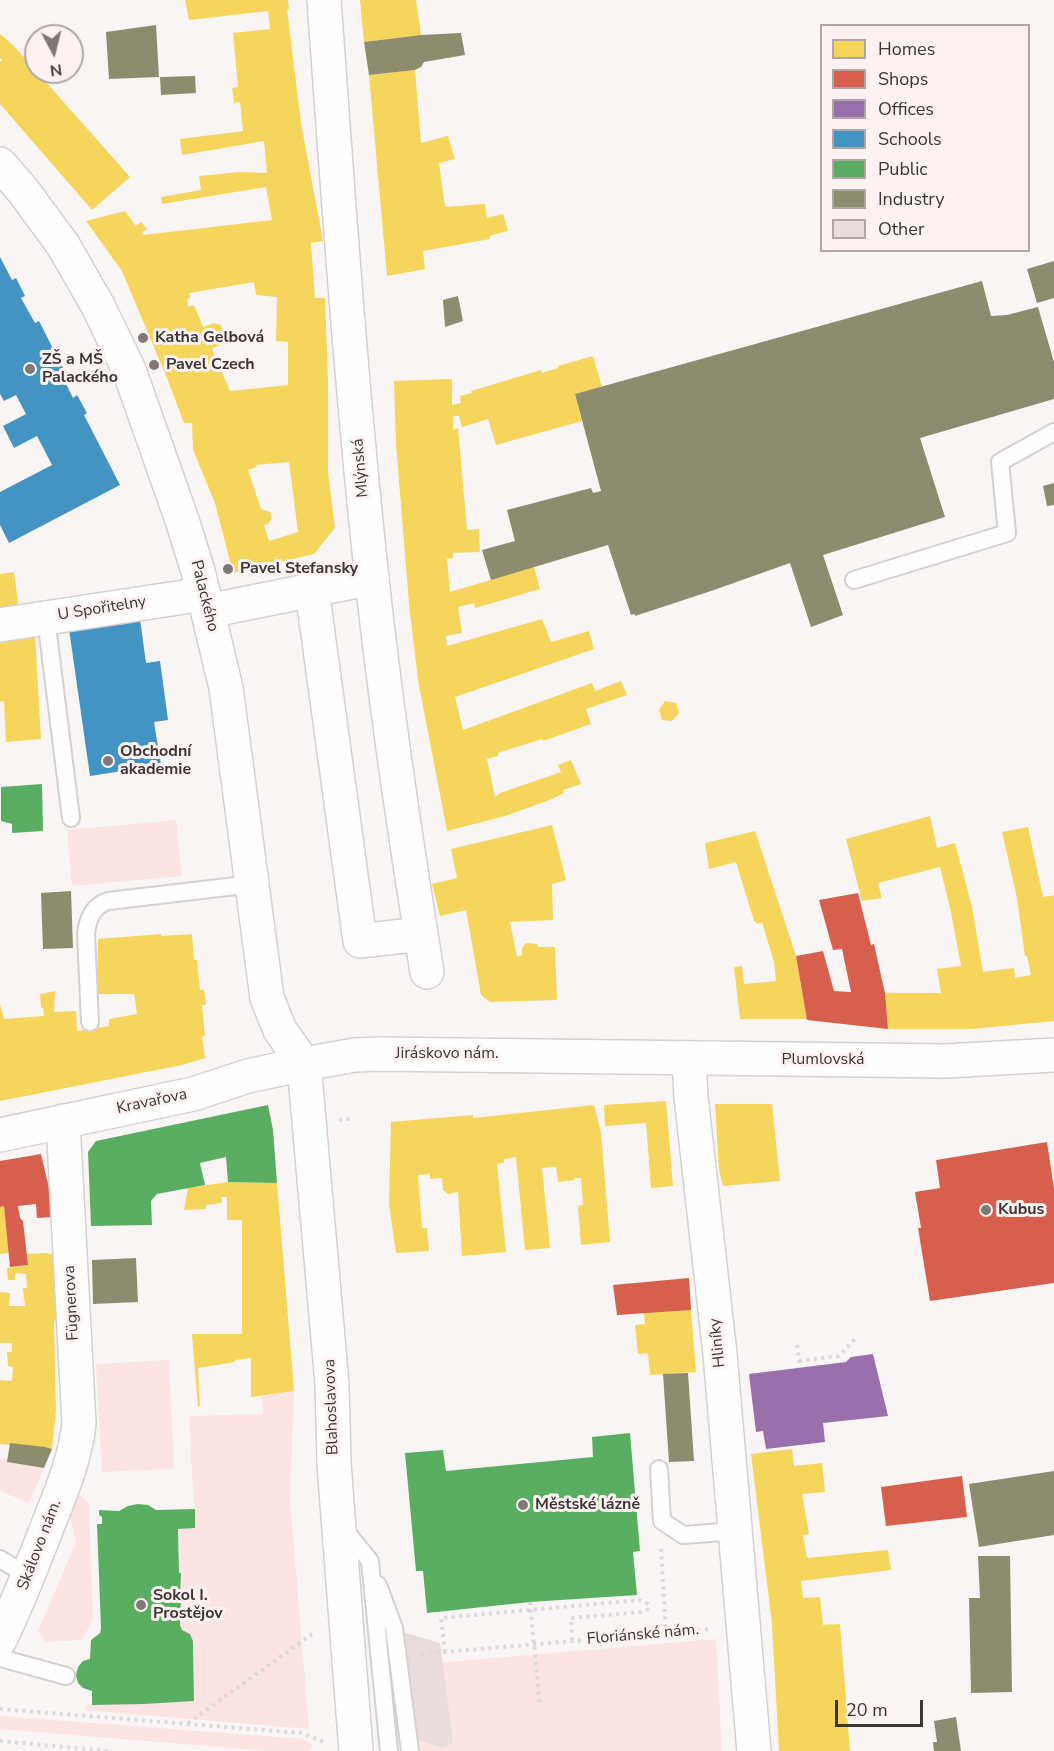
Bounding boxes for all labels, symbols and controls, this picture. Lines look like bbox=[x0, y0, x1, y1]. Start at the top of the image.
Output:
north arrow bbox=[24, 24, 84, 84]
legend bbox=[820, 24, 1030, 252]
text: Homes bbox=[878, 37, 935, 61]
text: N bbox=[49, 58, 63, 82]
text: Shops bbox=[878, 67, 928, 91]
text: Offices bbox=[878, 97, 934, 121]
text: Schools bbox=[878, 127, 942, 151]
text: Public bbox=[878, 157, 928, 181]
text: Industry bbox=[878, 187, 945, 211]
text: Other bbox=[878, 217, 924, 241]
place label: Katha Gelbová bbox=[155, 328, 264, 348]
marker: Katha Gelbová bbox=[136, 331, 150, 345]
place label: ZŠ a MŠ Palackého bbox=[42, 350, 118, 388]
place label: Pavel Czech bbox=[166, 355, 255, 375]
marker: Pavel Czech bbox=[147, 358, 161, 372]
marker: ZŠ a MŠ Palackého bbox=[23, 362, 37, 376]
street label: Mlýnská bbox=[349, 437, 373, 499]
street label: Palackého bbox=[186, 558, 222, 634]
place label: Pavel Stefansky bbox=[240, 559, 358, 579]
marker: Pavel Stefansky bbox=[221, 562, 235, 576]
street label: U Spořitelny bbox=[56, 593, 148, 625]
place label: Obchodní akademie bbox=[120, 742, 191, 780]
marker: Obchodní akademie bbox=[101, 754, 115, 768]
street label: Jiráskovo nám. bbox=[395, 1044, 499, 1064]
street label: Plumlovská bbox=[781, 1050, 865, 1070]
street label: Kravařova bbox=[115, 1085, 189, 1119]
place label: Kubus bbox=[998, 1200, 1044, 1220]
marker: Kubus bbox=[979, 1203, 993, 1217]
street label: Fügnerova bbox=[60, 1265, 84, 1341]
street label: Hliníky bbox=[706, 1317, 730, 1369]
street label: Blahoslavova bbox=[321, 1359, 343, 1455]
place label: Městské lázně bbox=[535, 1495, 640, 1515]
street label: Skálovo nám. bbox=[14, 1497, 66, 1593]
marker: Městské lázně bbox=[516, 1498, 530, 1512]
place label: Sokol I. Prostějov bbox=[153, 1586, 223, 1624]
marker: Sokol I. Prostějov bbox=[134, 1598, 148, 1612]
street label: Floriánské nám. bbox=[586, 1621, 700, 1649]
scale bar bbox=[838, 1688, 926, 1726]
text: 20 m bbox=[846, 1698, 888, 1722]

